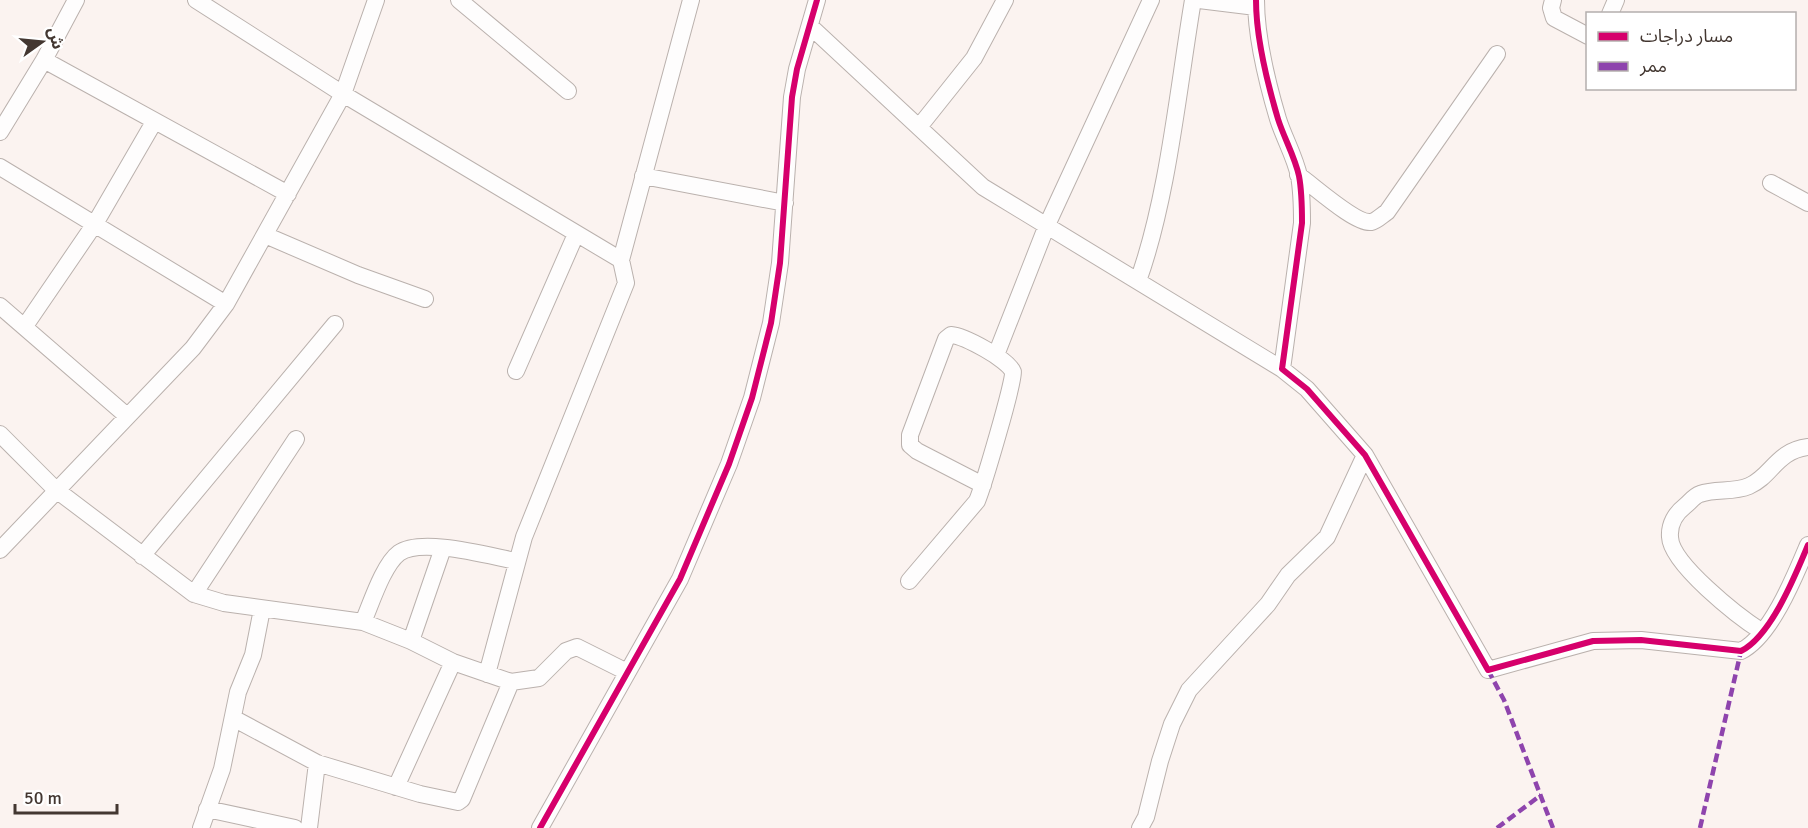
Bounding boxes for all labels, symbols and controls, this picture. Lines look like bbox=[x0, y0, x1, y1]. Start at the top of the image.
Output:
north arrow bbox=[12, 12, 72, 72]
legend bbox=[1586, 12, 1796, 90]
text: ش bbox=[43, 25, 68, 52]
text: مسار دراجات bbox=[1640, 25, 1733, 47]
text: ممر bbox=[1639, 55, 1667, 77]
scale bar bbox=[15, 777, 117, 815]
text: 50 m bbox=[24, 787, 62, 809]

